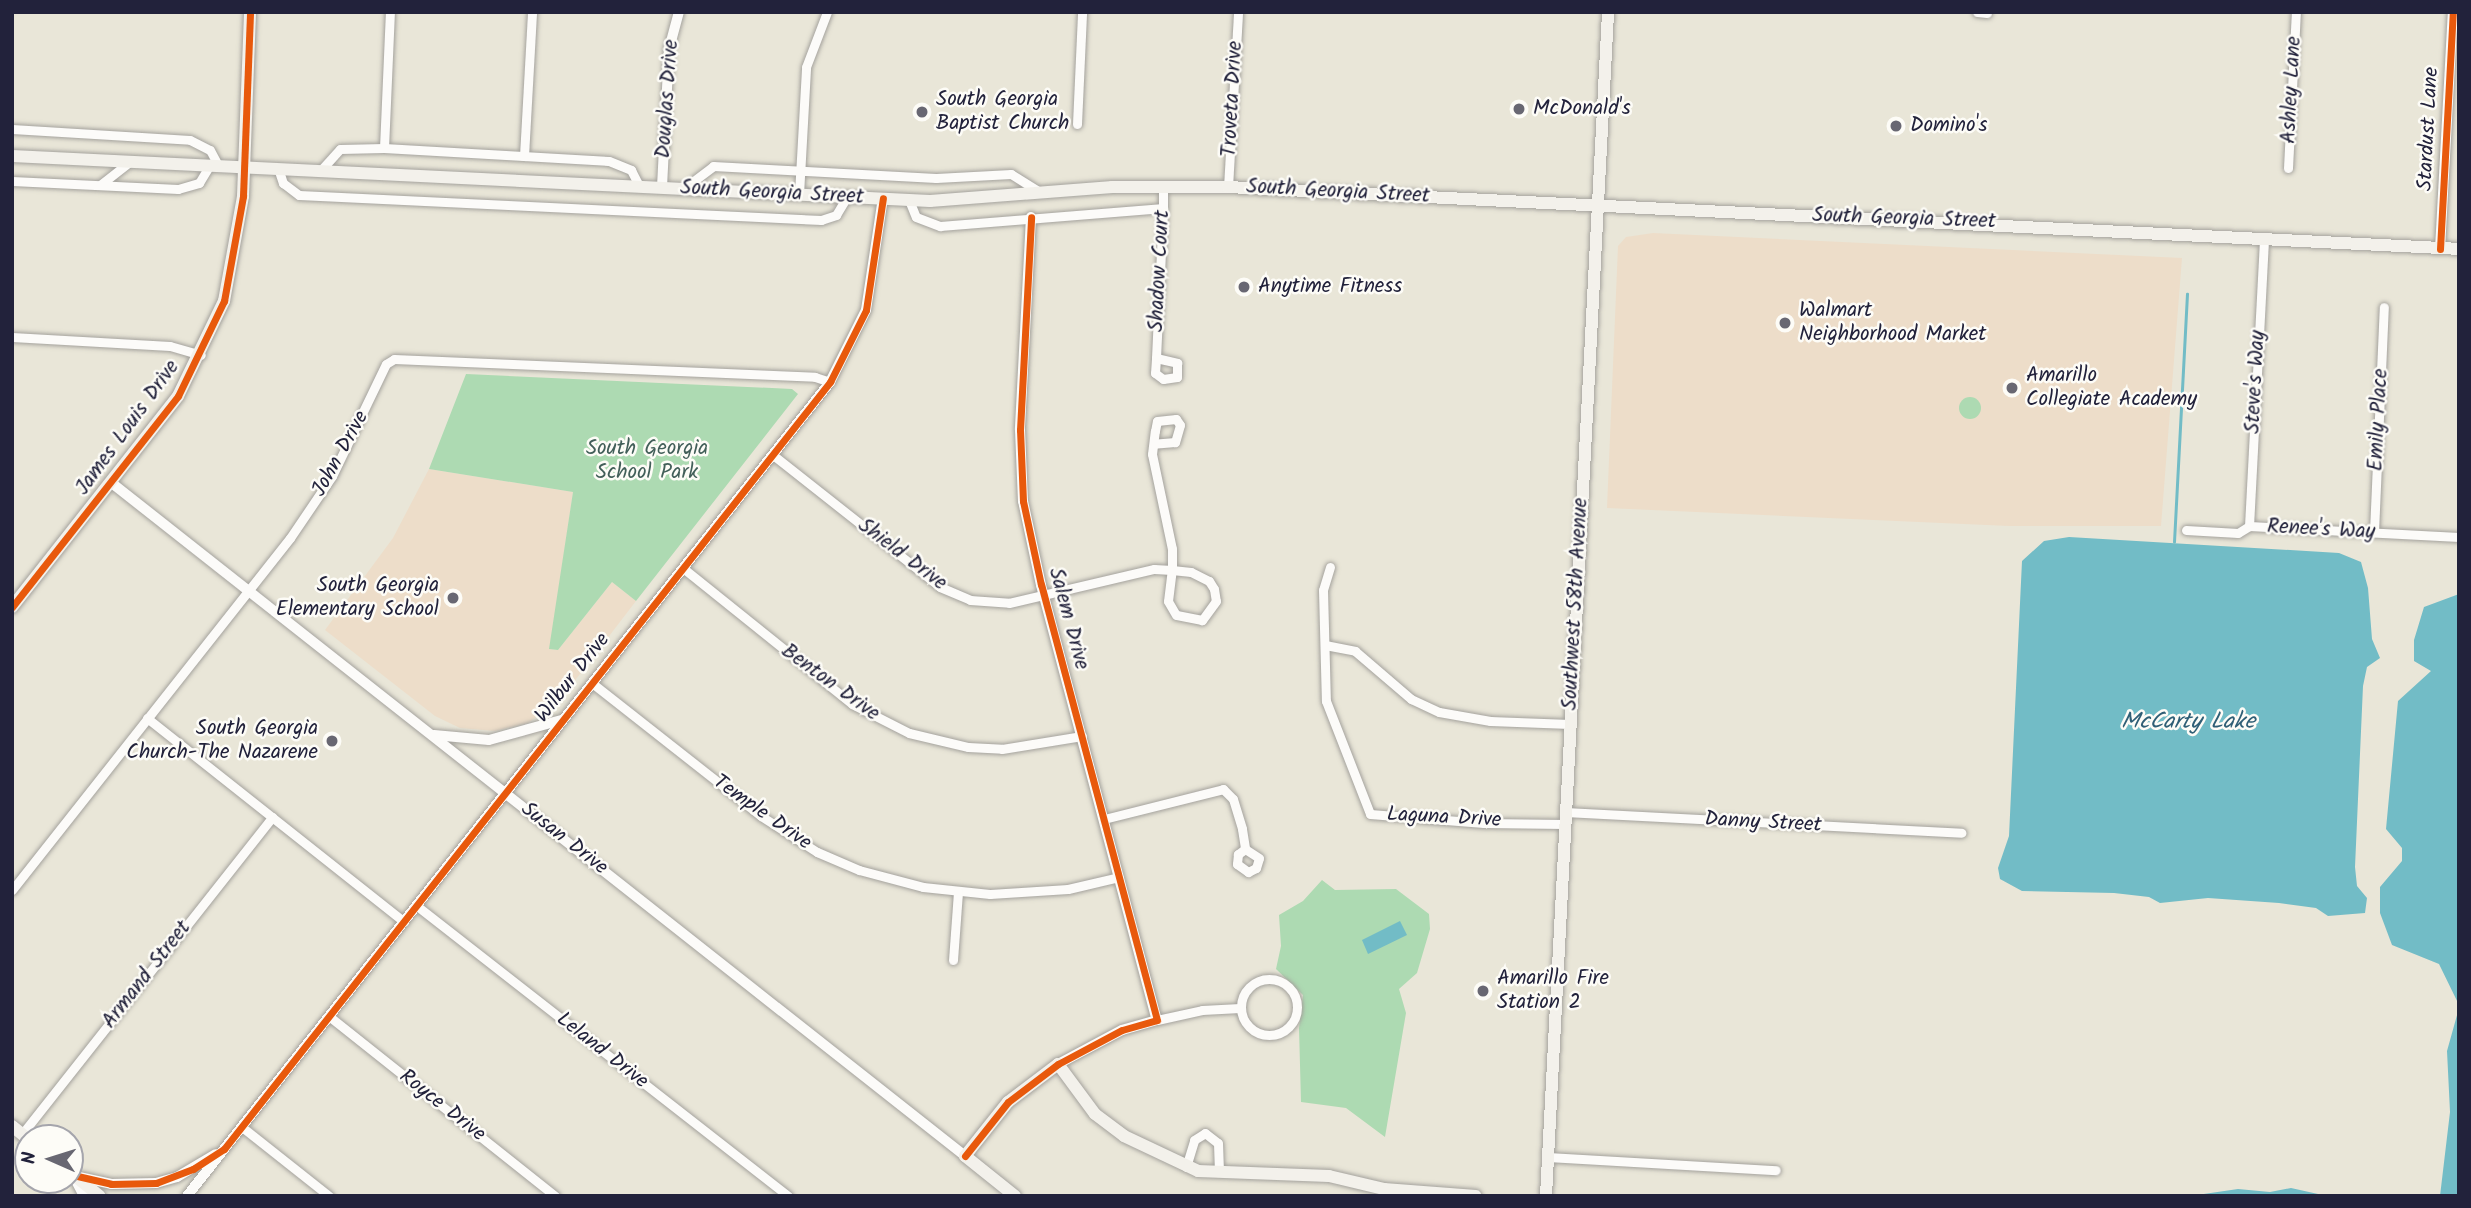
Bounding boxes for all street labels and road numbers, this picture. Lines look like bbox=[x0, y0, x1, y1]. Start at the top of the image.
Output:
street label: Ashley Lane bbox=[2277, 36, 2307, 144]
street label: Douglas Drive bbox=[651, 39, 685, 159]
street label: Troveta Drive bbox=[1217, 40, 1249, 158]
street label: Stardust Lane bbox=[2413, 66, 2445, 192]
street label: South Georgia Street bbox=[1246, 175, 1430, 209]
street label: South Georgia Street bbox=[680, 176, 864, 210]
street label: South Georgia Street bbox=[1812, 203, 1996, 235]
street label: Shadow Court bbox=[1144, 209, 1176, 333]
street label: Steve's Way bbox=[2241, 330, 2271, 434]
street label: James Louis Drive bbox=[71, 356, 185, 500]
street label: Emily Place bbox=[2364, 368, 2394, 472]
street label: John Drive bbox=[307, 407, 375, 501]
street label: Southwest 58th Avenue bbox=[1558, 497, 1594, 711]
street label: Shield Drive bbox=[853, 513, 951, 597]
street label: Renee's Way bbox=[2266, 515, 2376, 545]
street label: Salem Drive bbox=[1042, 565, 1094, 673]
street label: Wilbur Drive bbox=[530, 628, 616, 728]
street label: Benton Drive bbox=[776, 639, 884, 727]
street label: Temple Drive bbox=[708, 770, 816, 856]
street label: Susan Drive bbox=[515, 797, 613, 881]
street label: Laguna Drive bbox=[1386, 802, 1502, 834]
street label: Danny Street bbox=[1704, 807, 1822, 839]
street label: Armand Street bbox=[97, 916, 197, 1034]
street label: Leland Drive bbox=[551, 1007, 653, 1095]
street label: Royce Drive bbox=[394, 1064, 490, 1148]

